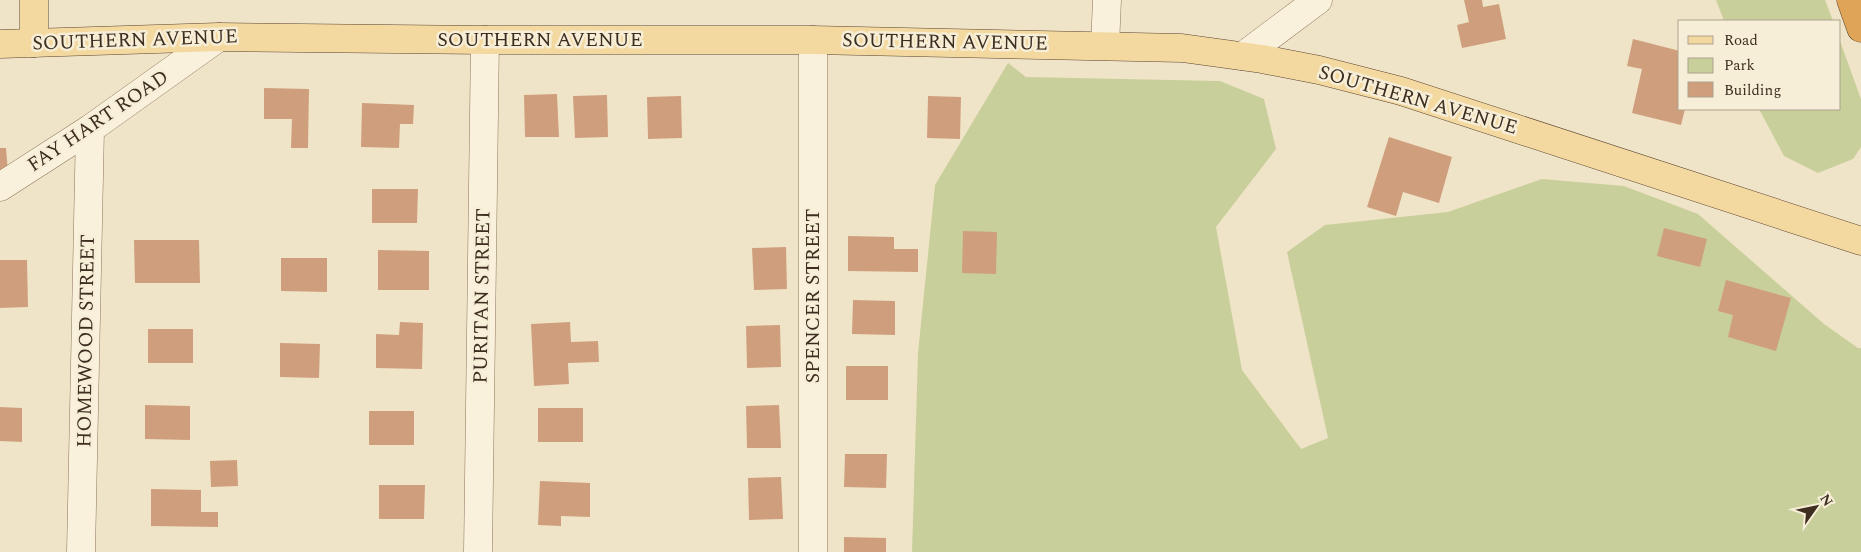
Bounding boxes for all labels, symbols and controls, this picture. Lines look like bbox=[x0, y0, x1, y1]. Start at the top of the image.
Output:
legend bbox=[1678, 20, 1841, 110]
street label: SOUTHERN AVENUE bbox=[32, 21, 238, 59]
street label: SOUTHERN AVENUE bbox=[437, 25, 643, 55]
street label: SOUTHERN AVENUE bbox=[842, 25, 1048, 59]
text: Road bbox=[1724, 29, 1758, 52]
text: Park bbox=[1724, 54, 1755, 77]
street label: SOUTHERN AVENUE bbox=[1315, 57, 1521, 143]
street label: FAY HART ROAD bbox=[21, 62, 175, 180]
text: Building bbox=[1724, 79, 1781, 102]
street label: PURITAN STREET bbox=[465, 208, 499, 384]
street label: SPENCER STREET bbox=[798, 208, 828, 384]
street label: HOMEWOOD STREET bbox=[69, 234, 103, 448]
north arrow bbox=[1791, 482, 1841, 532]
text: N bbox=[1815, 490, 1838, 511]

